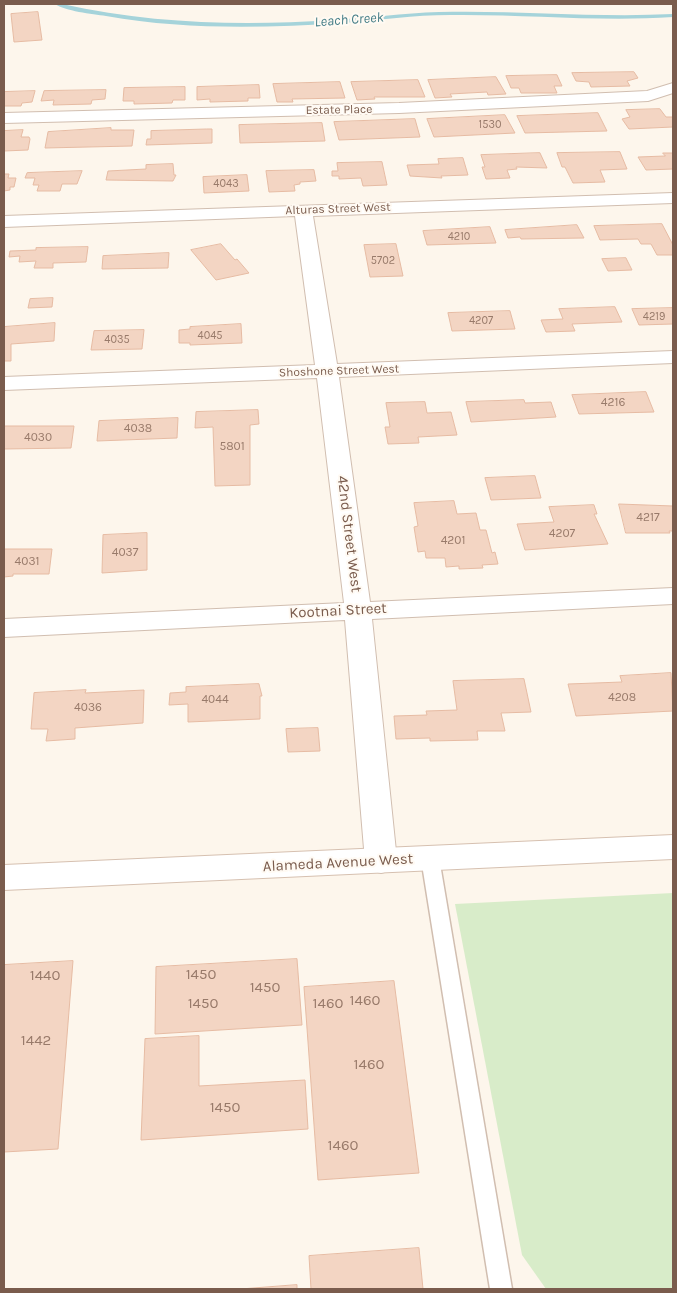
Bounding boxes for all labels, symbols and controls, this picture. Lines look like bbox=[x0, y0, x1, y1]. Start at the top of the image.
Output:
water label: Leach Creek bbox=[314, 9, 384, 31]
street label: Estate Place bbox=[306, 102, 372, 118]
house number: 1530 bbox=[479, 118, 501, 132]
house number: 4043 bbox=[213, 177, 239, 191]
street label: Alturas Street West bbox=[285, 200, 391, 218]
house number: 4210 bbox=[448, 230, 470, 244]
house number: 5702 bbox=[371, 254, 395, 268]
house number: 4219 bbox=[643, 310, 665, 324]
house number: 4207 bbox=[469, 314, 493, 328]
house number: 4045 bbox=[197, 329, 223, 343]
house number: 4035 bbox=[104, 333, 130, 347]
street label: Shoshone Street West bbox=[279, 362, 399, 380]
house number: 4216 bbox=[601, 396, 625, 410]
house number: 4038 bbox=[124, 422, 152, 436]
house number: 4030 bbox=[24, 431, 52, 445]
house number: 5801 bbox=[219, 440, 245, 454]
street label: 42nd Street West bbox=[333, 475, 365, 593]
house number: 4217 bbox=[636, 511, 660, 525]
house number: 4207 bbox=[549, 527, 575, 541]
house number: 4201 bbox=[441, 534, 465, 548]
house number: 4037 bbox=[112, 546, 138, 560]
house number: 4031 bbox=[15, 555, 39, 569]
street label: Kootnai Street bbox=[289, 599, 387, 623]
house number: 4208 bbox=[608, 691, 636, 705]
house number: 4044 bbox=[201, 693, 229, 707]
house number: 4036 bbox=[74, 701, 102, 715]
street label: Alameda Avenue West bbox=[262, 850, 414, 876]
house number: 1450 bbox=[186, 966, 216, 984]
house number: 1440 bbox=[30, 967, 60, 985]
house number: 1450 bbox=[250, 979, 280, 997]
house number: 1460 bbox=[350, 992, 380, 1010]
house number: 1450 bbox=[188, 995, 218, 1013]
house number: 1460 bbox=[313, 995, 343, 1013]
house number: 1442 bbox=[21, 1032, 51, 1050]
house number: 1460 bbox=[354, 1056, 384, 1074]
house number: 1450 bbox=[210, 1099, 240, 1117]
house number: 1460 bbox=[328, 1137, 358, 1155]

